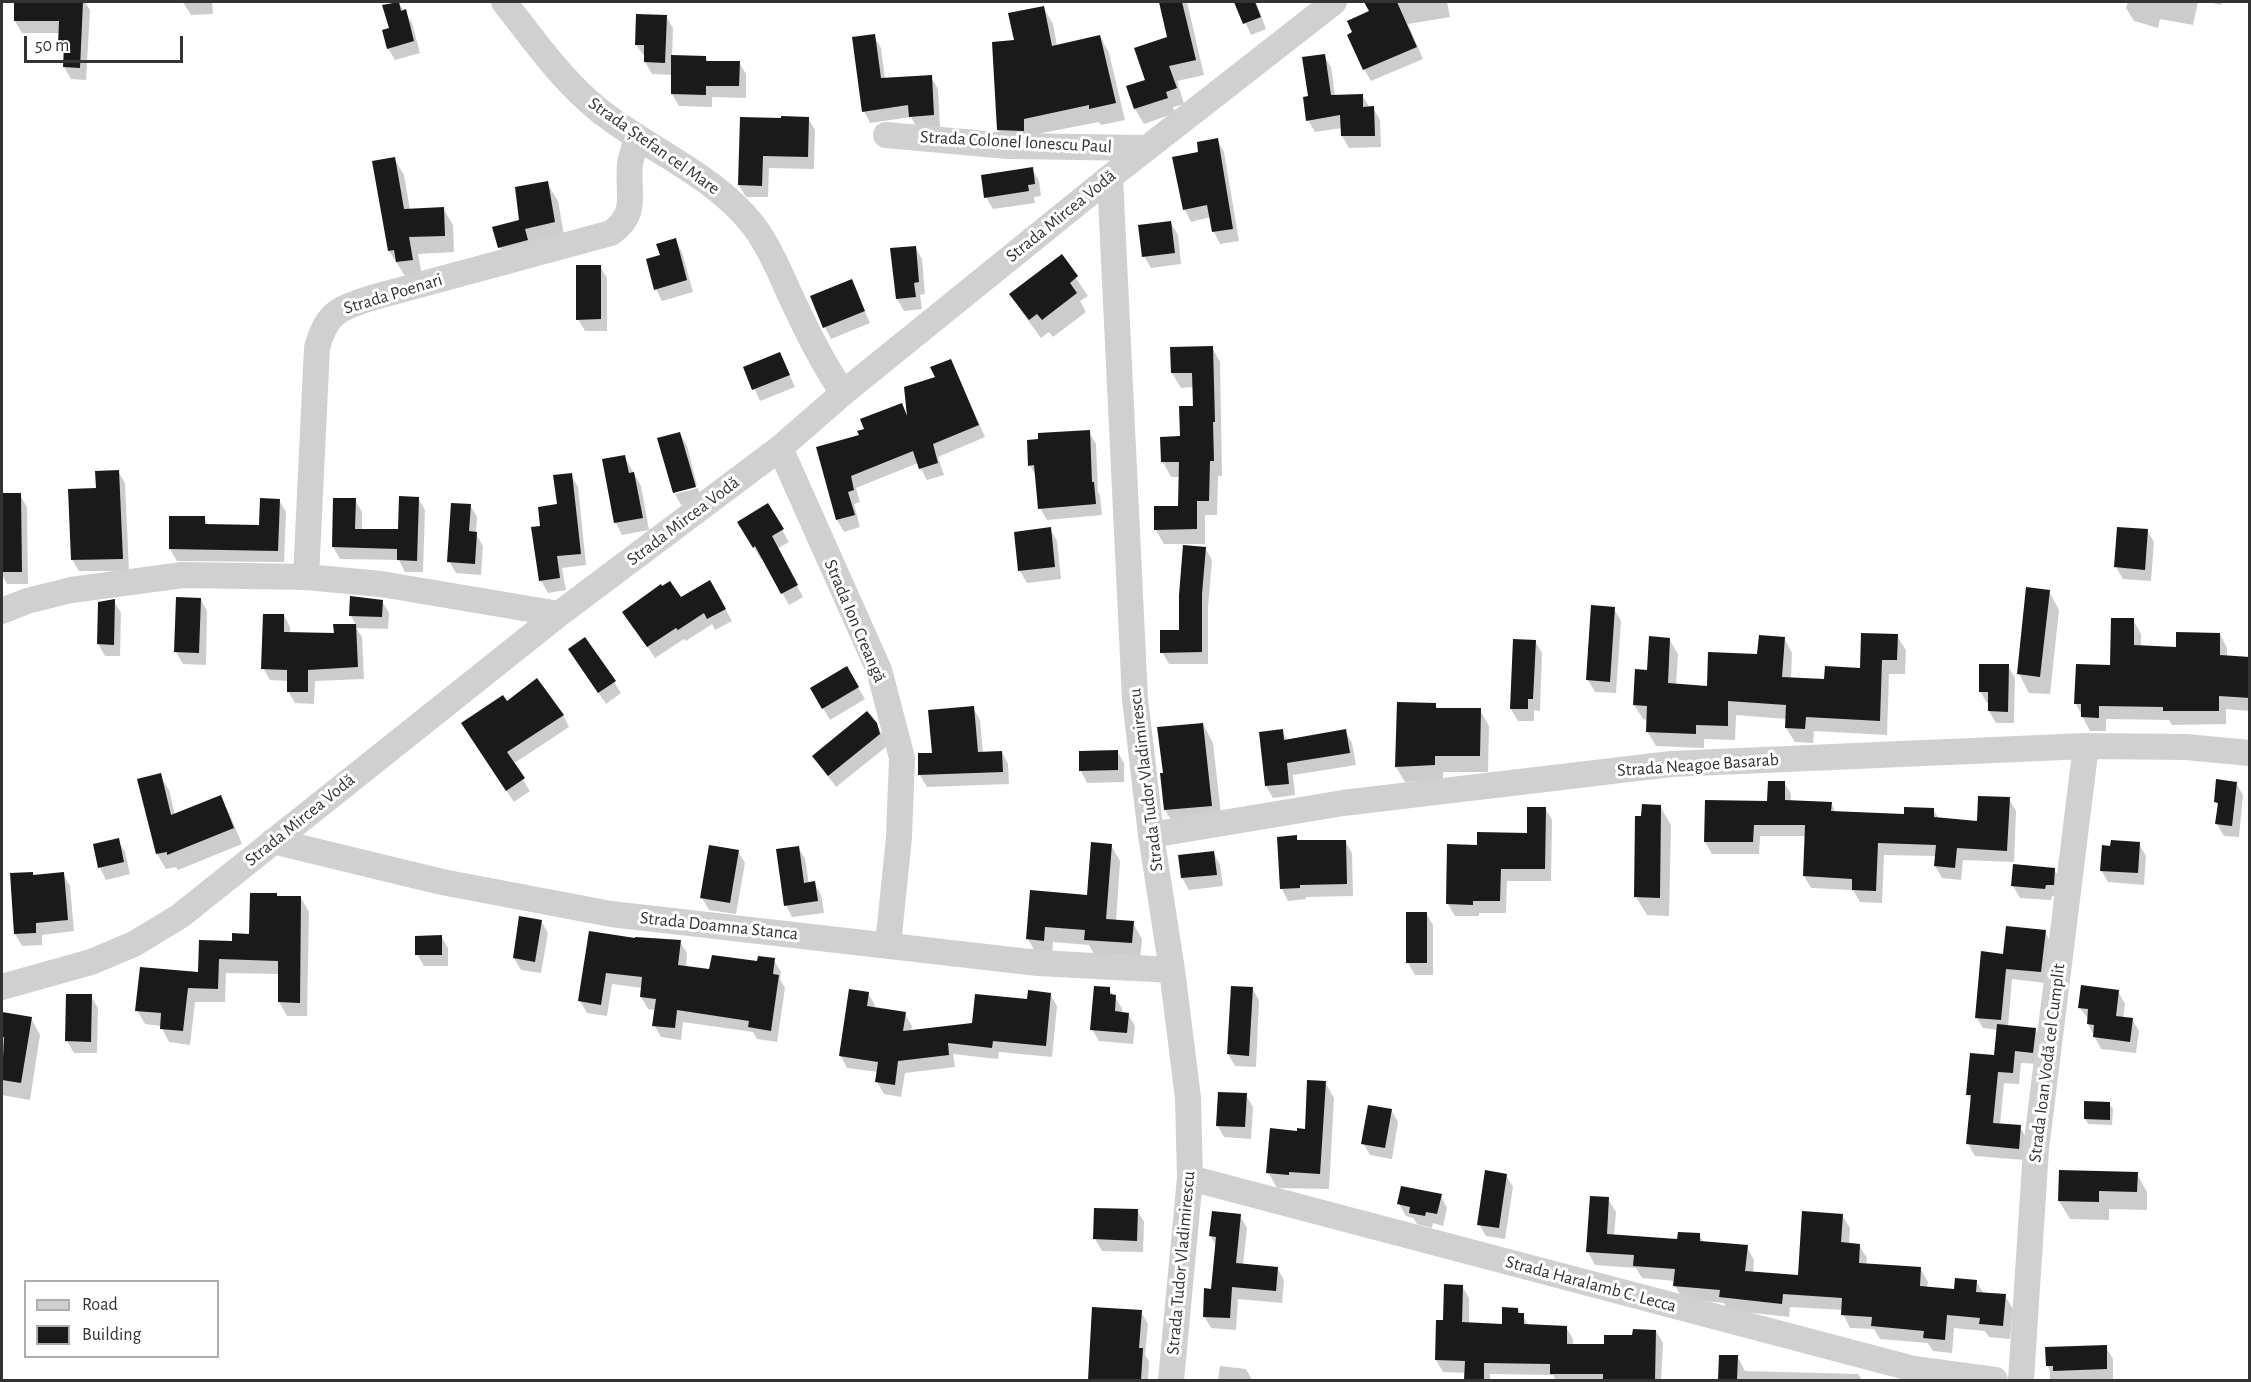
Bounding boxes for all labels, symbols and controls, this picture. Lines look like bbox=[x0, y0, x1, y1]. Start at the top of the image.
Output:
scale bar bbox=[27, 24, 186, 62]
text: 50 m bbox=[35, 37, 69, 55]
street label: Strada Ștefan cel Mare bbox=[584, 93, 724, 199]
street label: Strada Colonel Ionescu Paul bbox=[920, 126, 1112, 158]
street label: Strada Mircea Vodă bbox=[1002, 165, 1120, 267]
street label: Strada Poenari bbox=[341, 269, 445, 319]
street label: Strada Mircea Vodă bbox=[622, 472, 744, 570]
street label: Strada Ion Creangă bbox=[819, 556, 891, 686]
street label: Strada Tudor Vladimirescu bbox=[1124, 687, 1168, 873]
street label: Strada Neagoe Basarab bbox=[1616, 749, 1780, 781]
street label: Strada Mircea Vodă bbox=[241, 769, 359, 871]
street label: Strada Doamna Stanca bbox=[639, 907, 799, 945]
street label: Strada Ioan Vodă cel Cumplit bbox=[2024, 962, 2070, 1164]
street label: Strada Tudor Vladimirescu bbox=[1162, 1170, 1200, 1356]
street label: Strada Haralamb C. Lecca bbox=[1503, 1251, 1679, 1317]
legend bbox=[24, 1280, 219, 1358]
text: Road bbox=[82, 1296, 118, 1314]
text: Building bbox=[82, 1326, 141, 1344]

